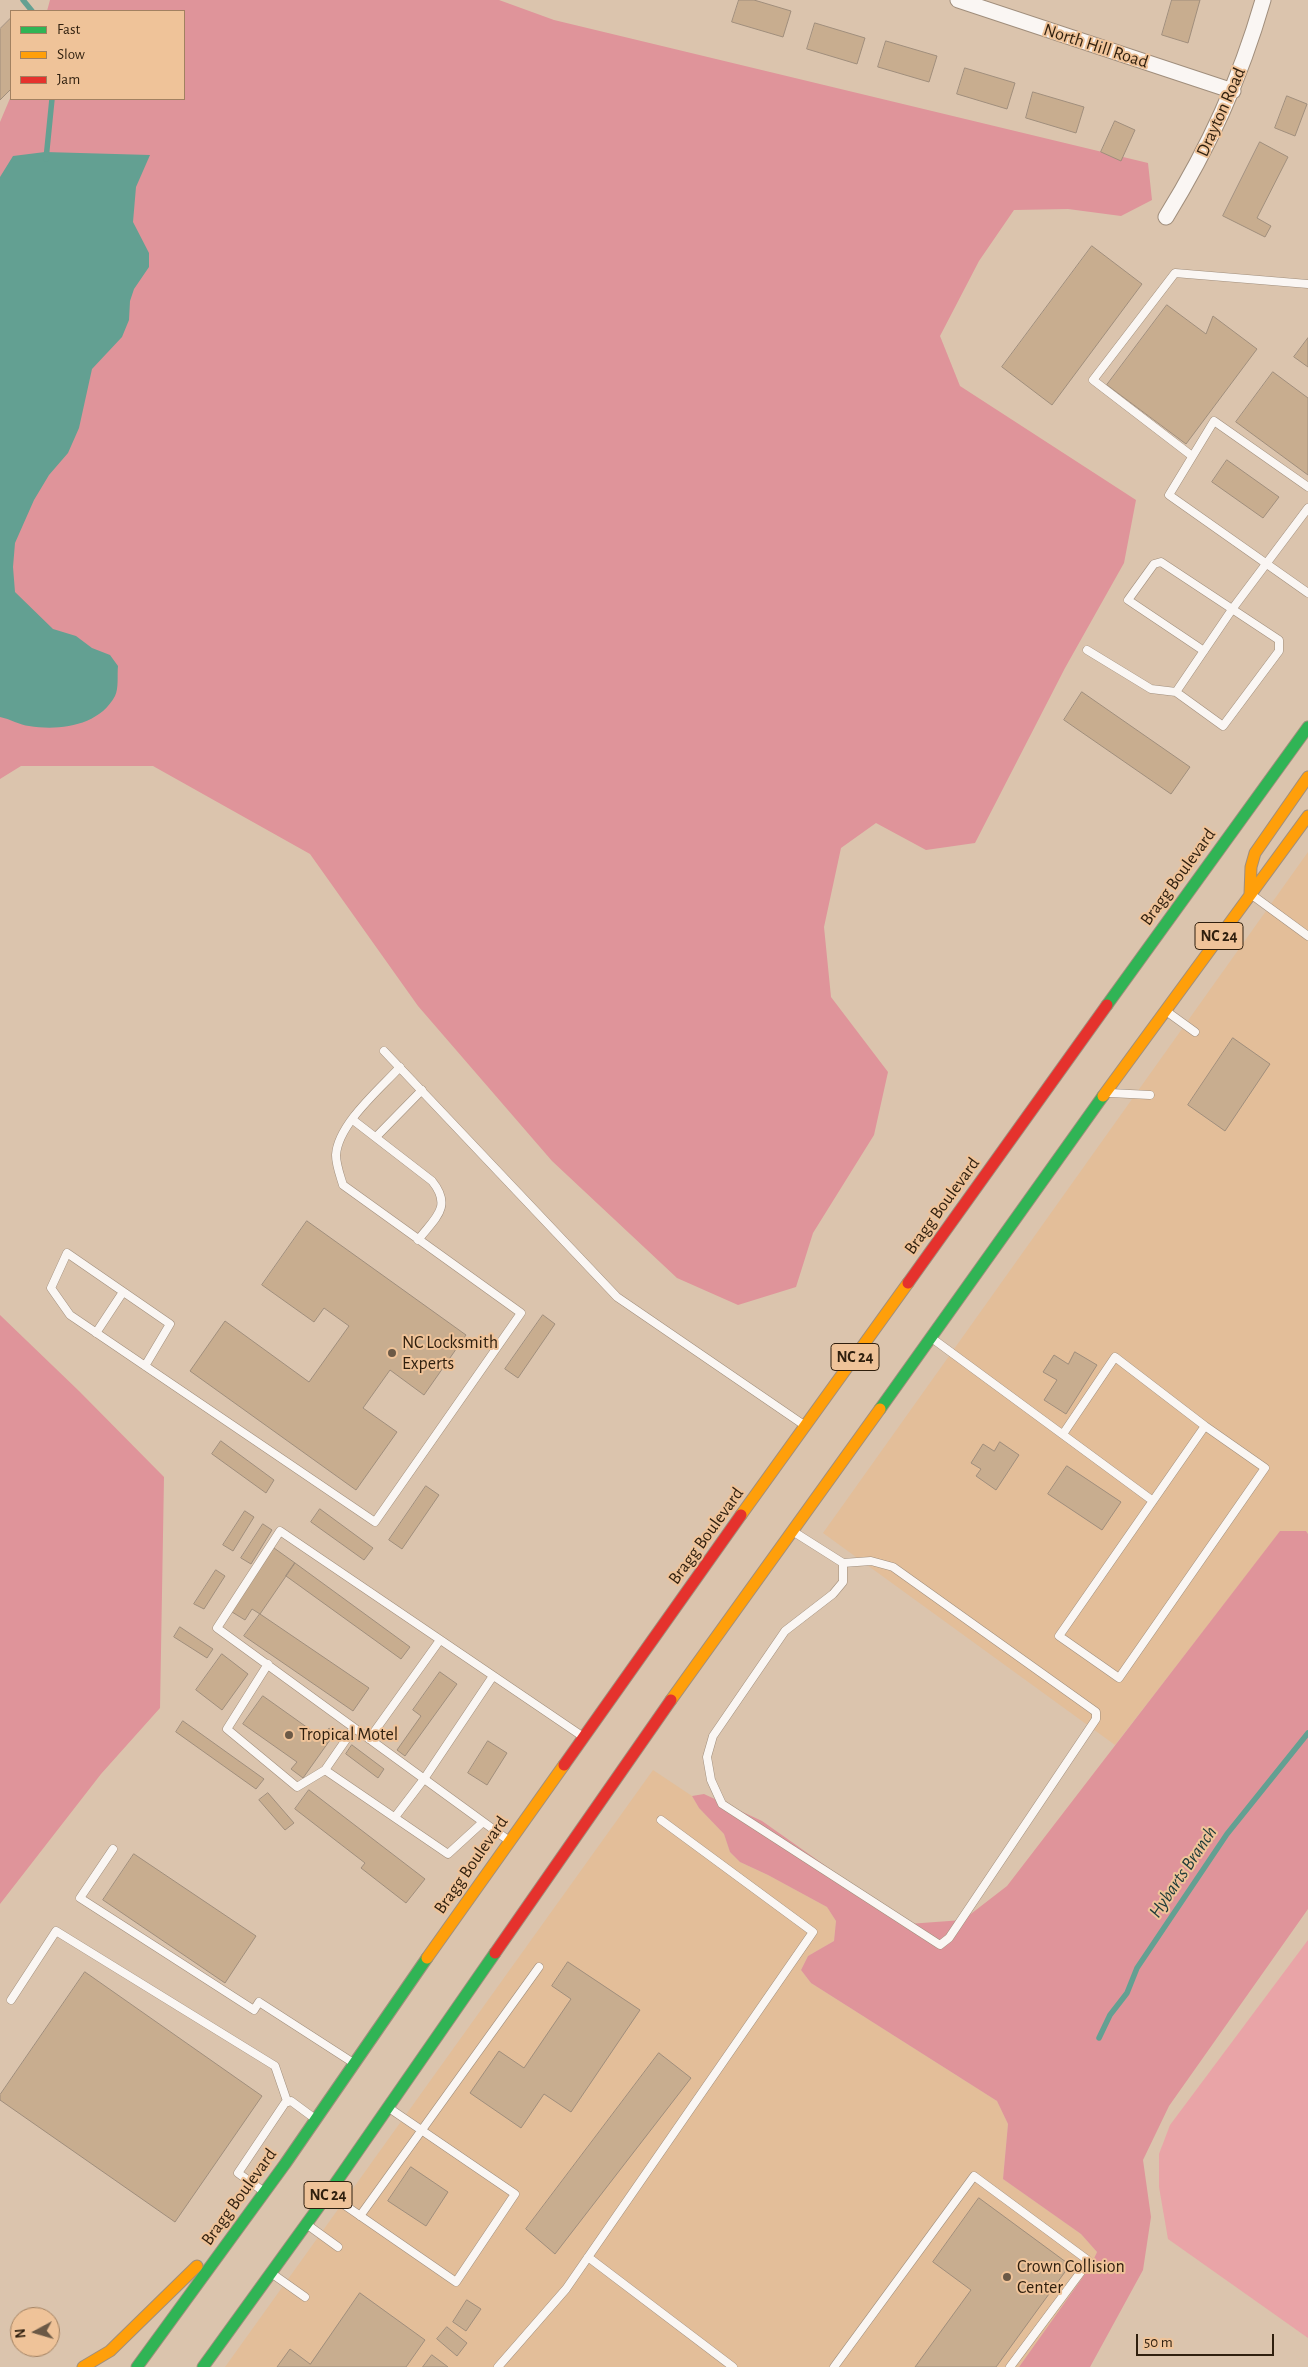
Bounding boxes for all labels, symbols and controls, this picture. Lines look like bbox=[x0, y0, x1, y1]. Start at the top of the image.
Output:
legend bbox=[10, 10, 185, 100]
street label: North Hill Road bbox=[1041, 19, 1151, 73]
text: Fast bbox=[57, 22, 80, 37]
text: Slow bbox=[57, 47, 85, 62]
street label: Drayton Road bbox=[1192, 64, 1250, 160]
text: Jam bbox=[57, 72, 80, 87]
street label: Bragg Boulevard bbox=[1136, 824, 1220, 930]
road number: NC 24 bbox=[1195, 922, 1243, 949]
street label: Bragg Boulevard bbox=[900, 1153, 984, 1259]
place label: NC Locksmith Experts bbox=[402, 1332, 498, 1375]
road number: NC 24 bbox=[831, 1344, 879, 1370]
marker: NC Locksmith Experts bbox=[386, 1347, 398, 1359]
street label: Bragg Boulevard bbox=[664, 1483, 748, 1589]
place label: Tropical Motel bbox=[299, 1724, 398, 1746]
marker: Tropical Motel bbox=[283, 1729, 295, 1741]
street label: Bragg Boulevard bbox=[429, 1812, 513, 1918]
water label: Hybarts Branch bbox=[1144, 1822, 1222, 1922]
street label: Bragg Boulevard bbox=[197, 2144, 281, 2250]
road number: NC 24 bbox=[304, 2182, 352, 2208]
place label: Crown Collision Center bbox=[1017, 2256, 1125, 2298]
marker: Crown Collision Center bbox=[1001, 2271, 1013, 2283]
north arrow bbox=[10, 2307, 60, 2357]
scale bar bbox=[1138, 2324, 1276, 2356]
text: N bbox=[14, 2328, 29, 2339]
text: 50 m bbox=[1144, 2335, 1173, 2350]

